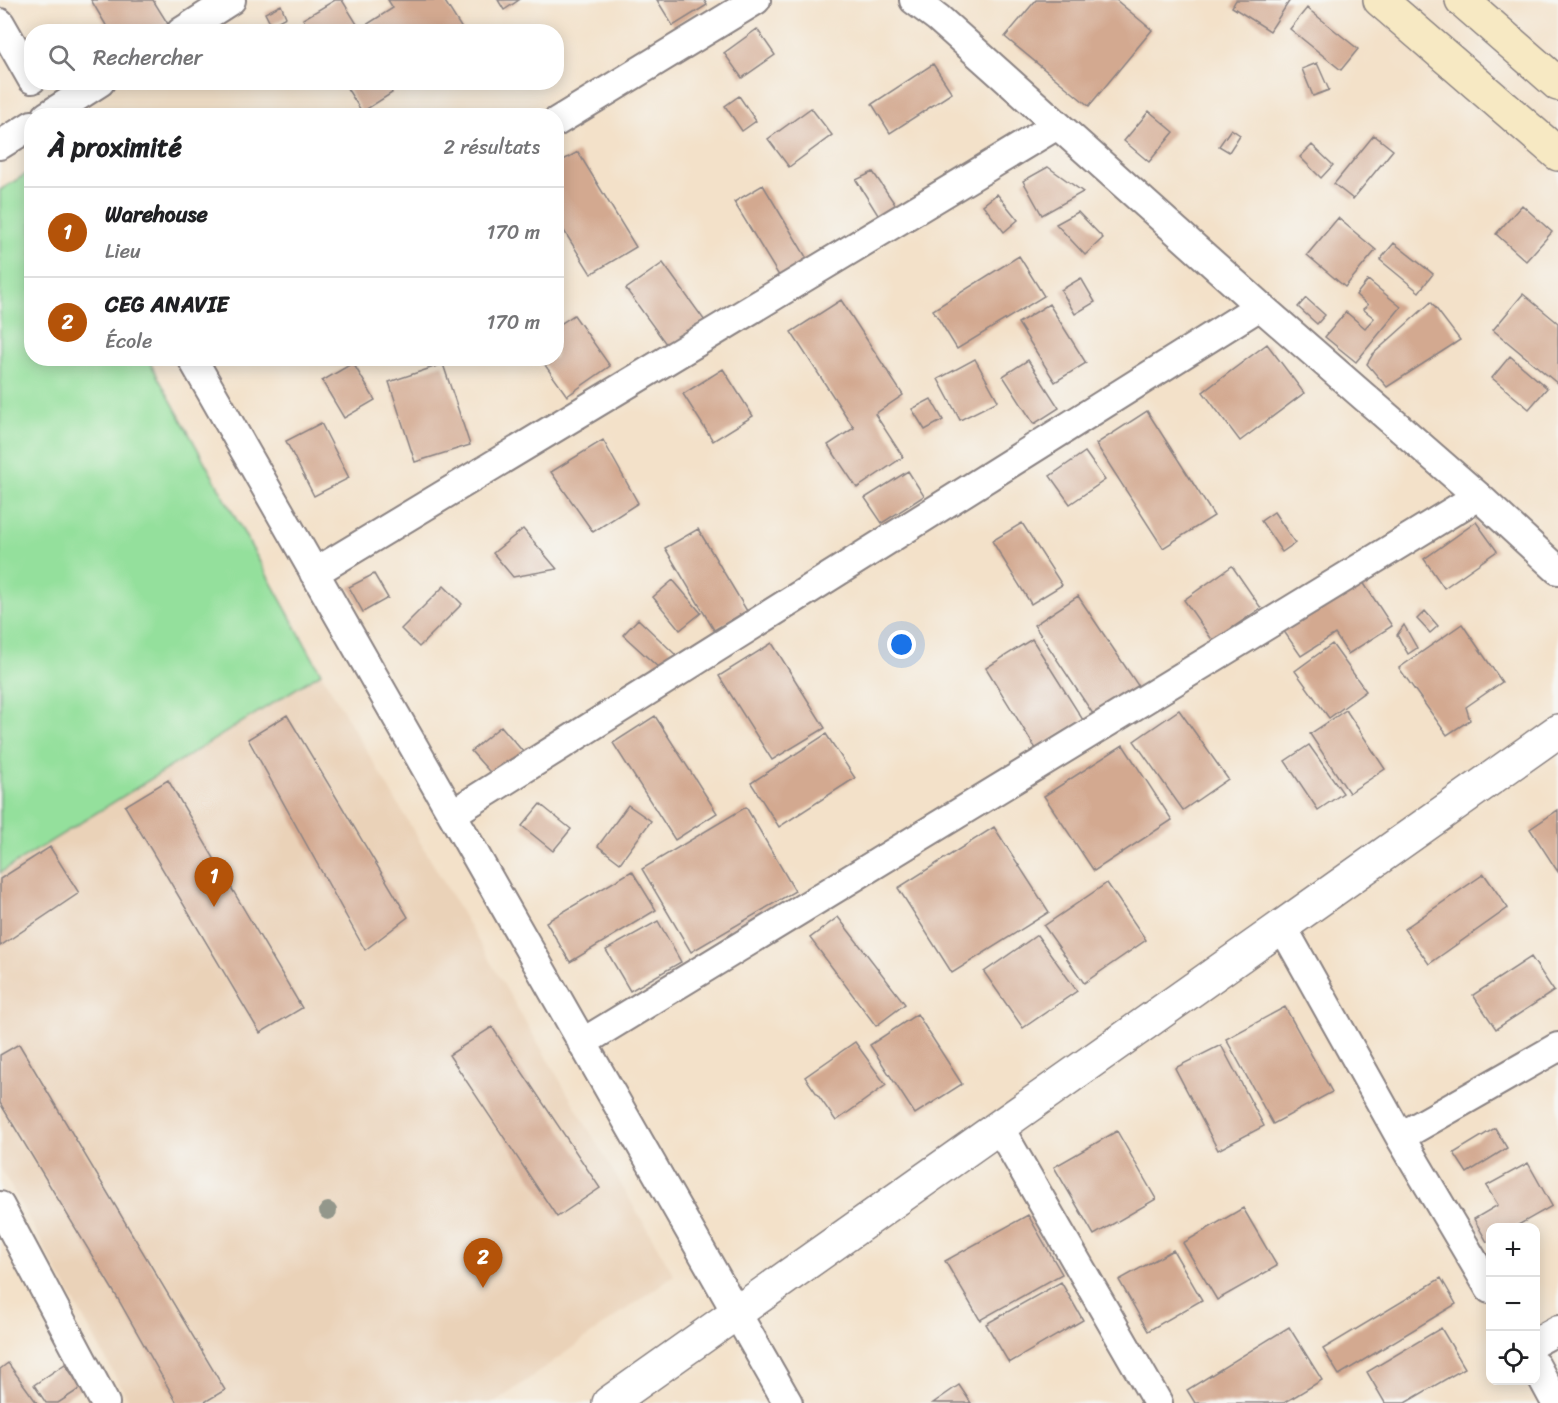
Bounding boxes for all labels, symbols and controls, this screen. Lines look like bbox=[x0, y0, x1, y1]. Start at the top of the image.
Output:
search box bbox=[24, 24, 564, 90]
text: Rechercher bbox=[93, 38, 203, 77]
icon: search bbox=[45, 41, 78, 74]
text: À proximité bbox=[48, 124, 182, 170]
text: 2 résultats bbox=[443, 130, 540, 165]
text: Warehouse bbox=[105, 195, 208, 234]
text: 1 bbox=[63, 215, 72, 250]
text: 170 m bbox=[487, 215, 540, 250]
text: Lieu bbox=[105, 234, 141, 269]
text: CEG ANAVIE bbox=[105, 285, 228, 324]
text: 2 bbox=[62, 305, 73, 340]
text: 170 m bbox=[487, 305, 540, 340]
text: École bbox=[105, 324, 152, 359]
your location bbox=[887, 630, 916, 659]
pin: 1 bbox=[194, 858, 234, 907]
map controls bbox=[1486, 1223, 1540, 1385]
button: + bbox=[1486, 1223, 1540, 1277]
pin: 2 bbox=[464, 1238, 502, 1288]
button: − bbox=[1486, 1277, 1540, 1331]
button: locate bbox=[1486, 1331, 1540, 1385]

